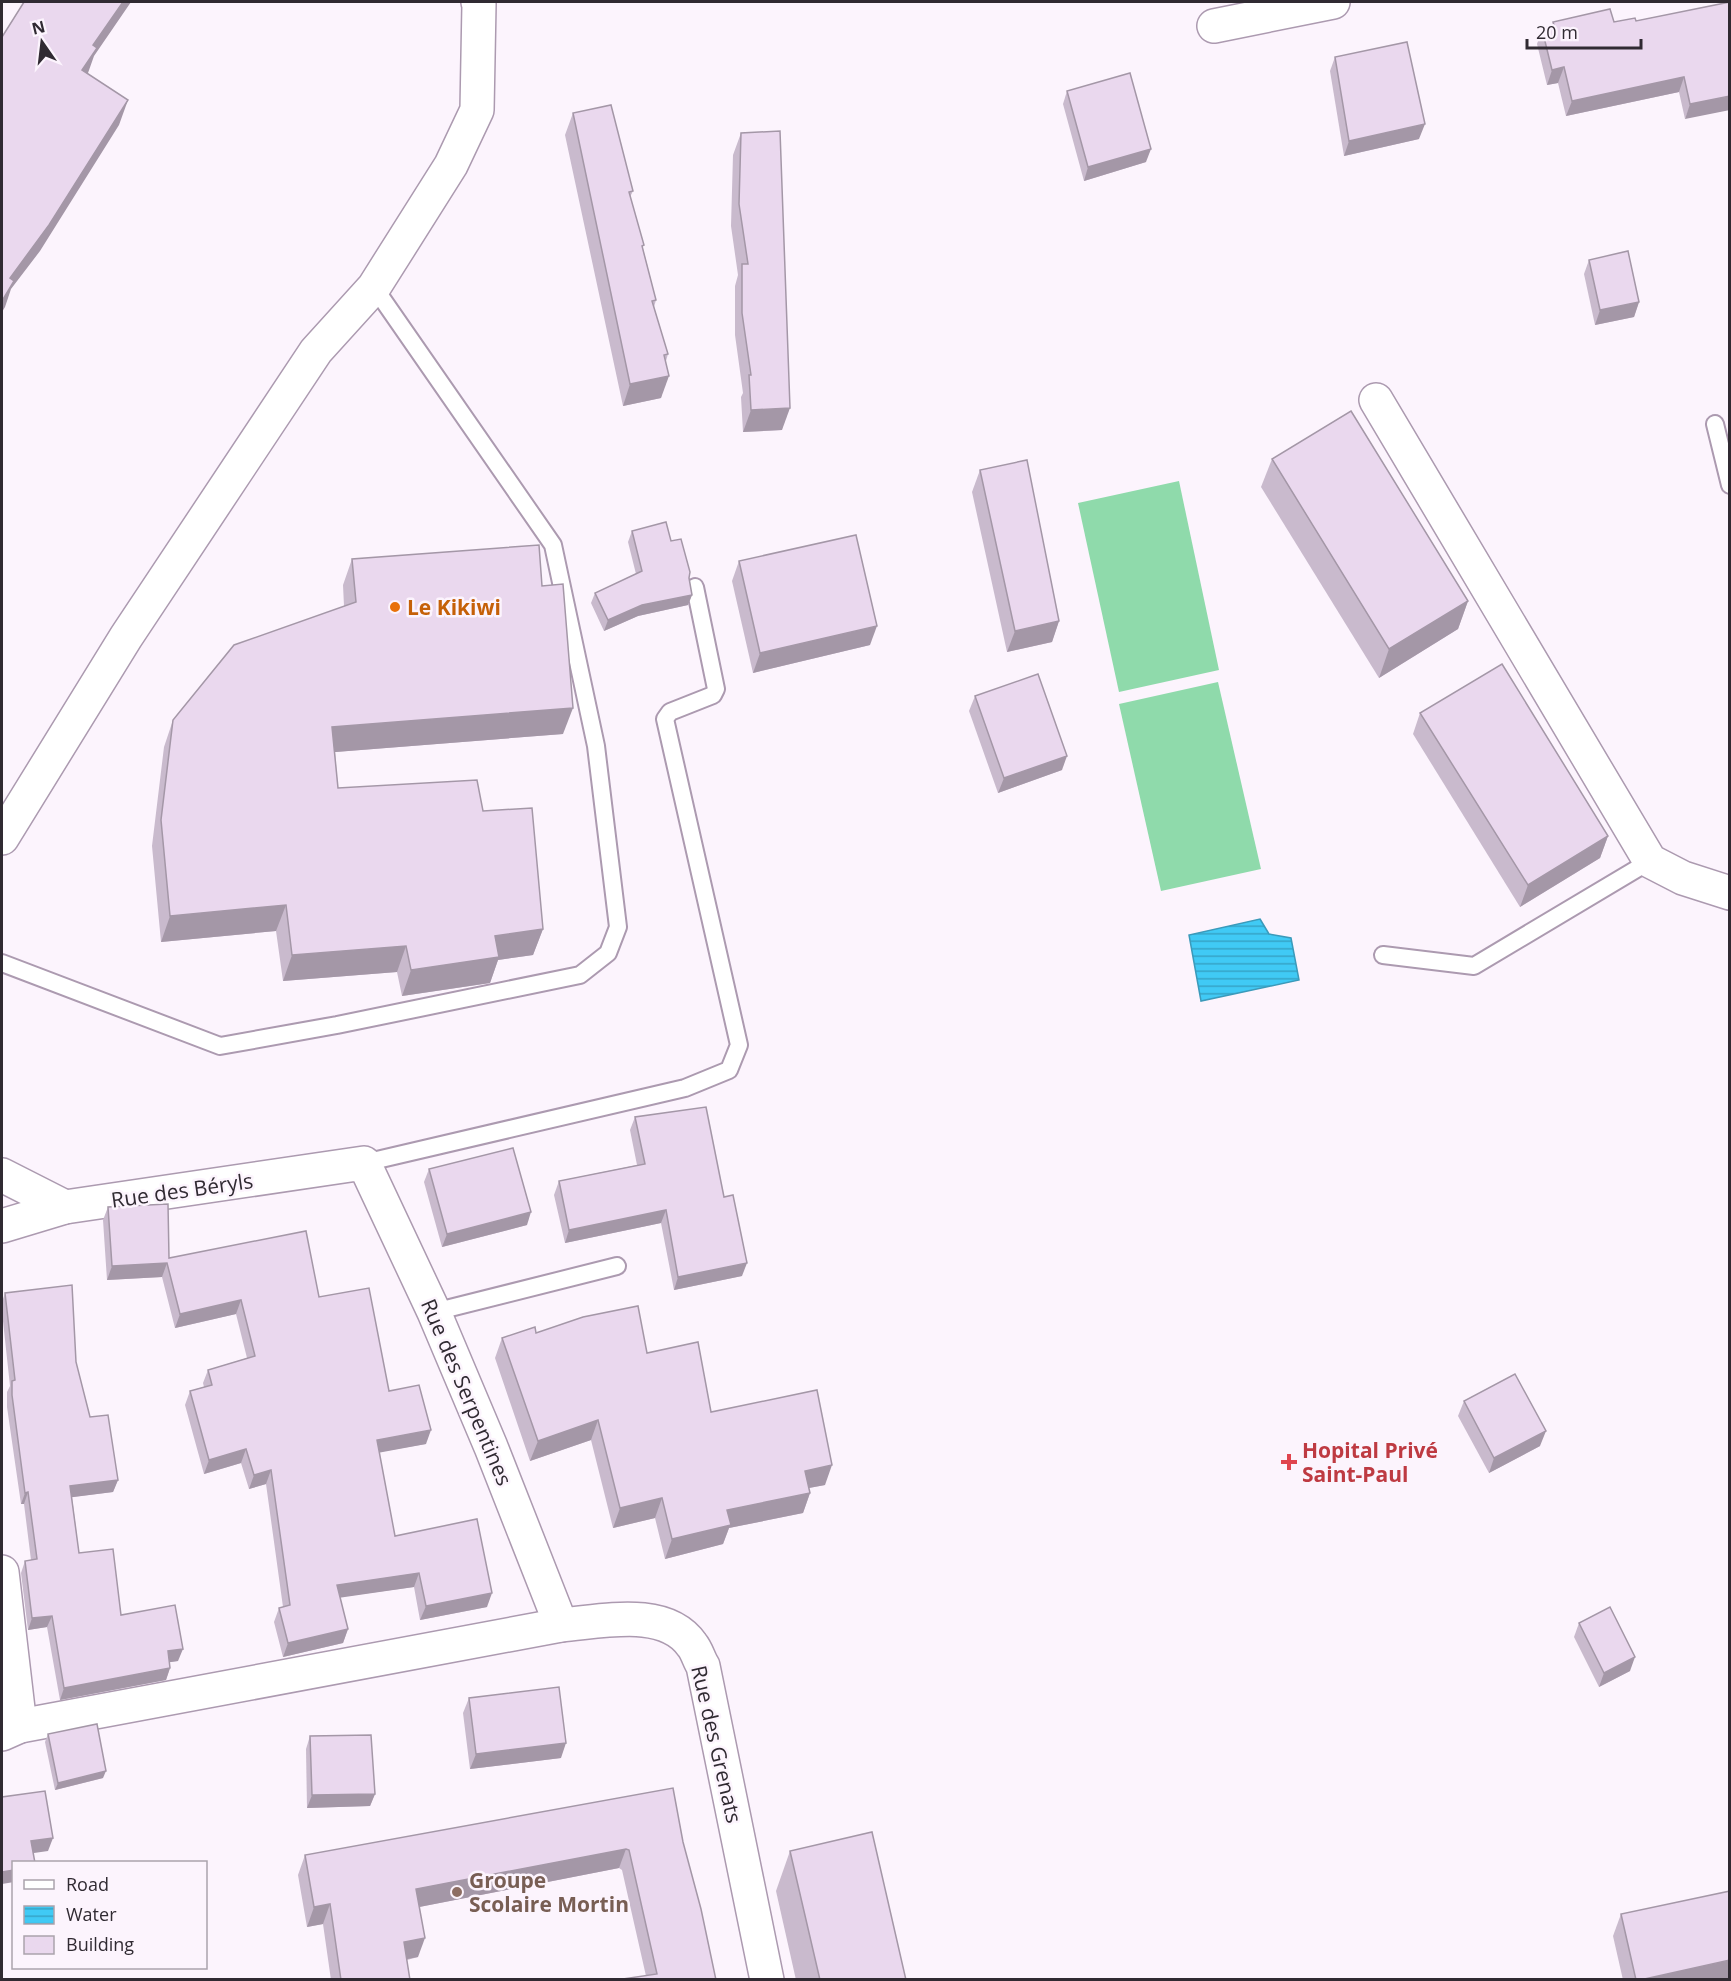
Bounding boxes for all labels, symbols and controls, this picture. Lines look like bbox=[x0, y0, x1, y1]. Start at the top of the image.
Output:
north arrow bbox=[12, 12, 72, 72]
scale bar bbox=[1527, 12, 1641, 50]
text: N bbox=[29, 15, 47, 40]
text: 20 m bbox=[1536, 20, 1578, 44]
place label: Le Kikiwi bbox=[407, 593, 501, 621]
marker: Le Kikiwi bbox=[388, 600, 402, 614]
street label: Rue des Béryls bbox=[109, 1166, 255, 1214]
street label: Rue des Serpentines bbox=[415, 1294, 519, 1490]
place label: Hopital Privé Saint-Paul bbox=[1302, 1436, 1438, 1488]
marker: Hopital Privé Saint-Paul bbox=[1280, 1453, 1298, 1471]
street label: Rue des Grenats bbox=[685, 1662, 749, 1826]
legend bbox=[12, 1861, 207, 1969]
place label: Groupe Scolaire Mortin bbox=[469, 1866, 629, 1918]
text: Road bbox=[66, 1872, 109, 1896]
marker: Groupe Scolaire Mortin bbox=[450, 1885, 464, 1899]
text: Water bbox=[66, 1902, 117, 1926]
text: Building bbox=[66, 1932, 134, 1956]

